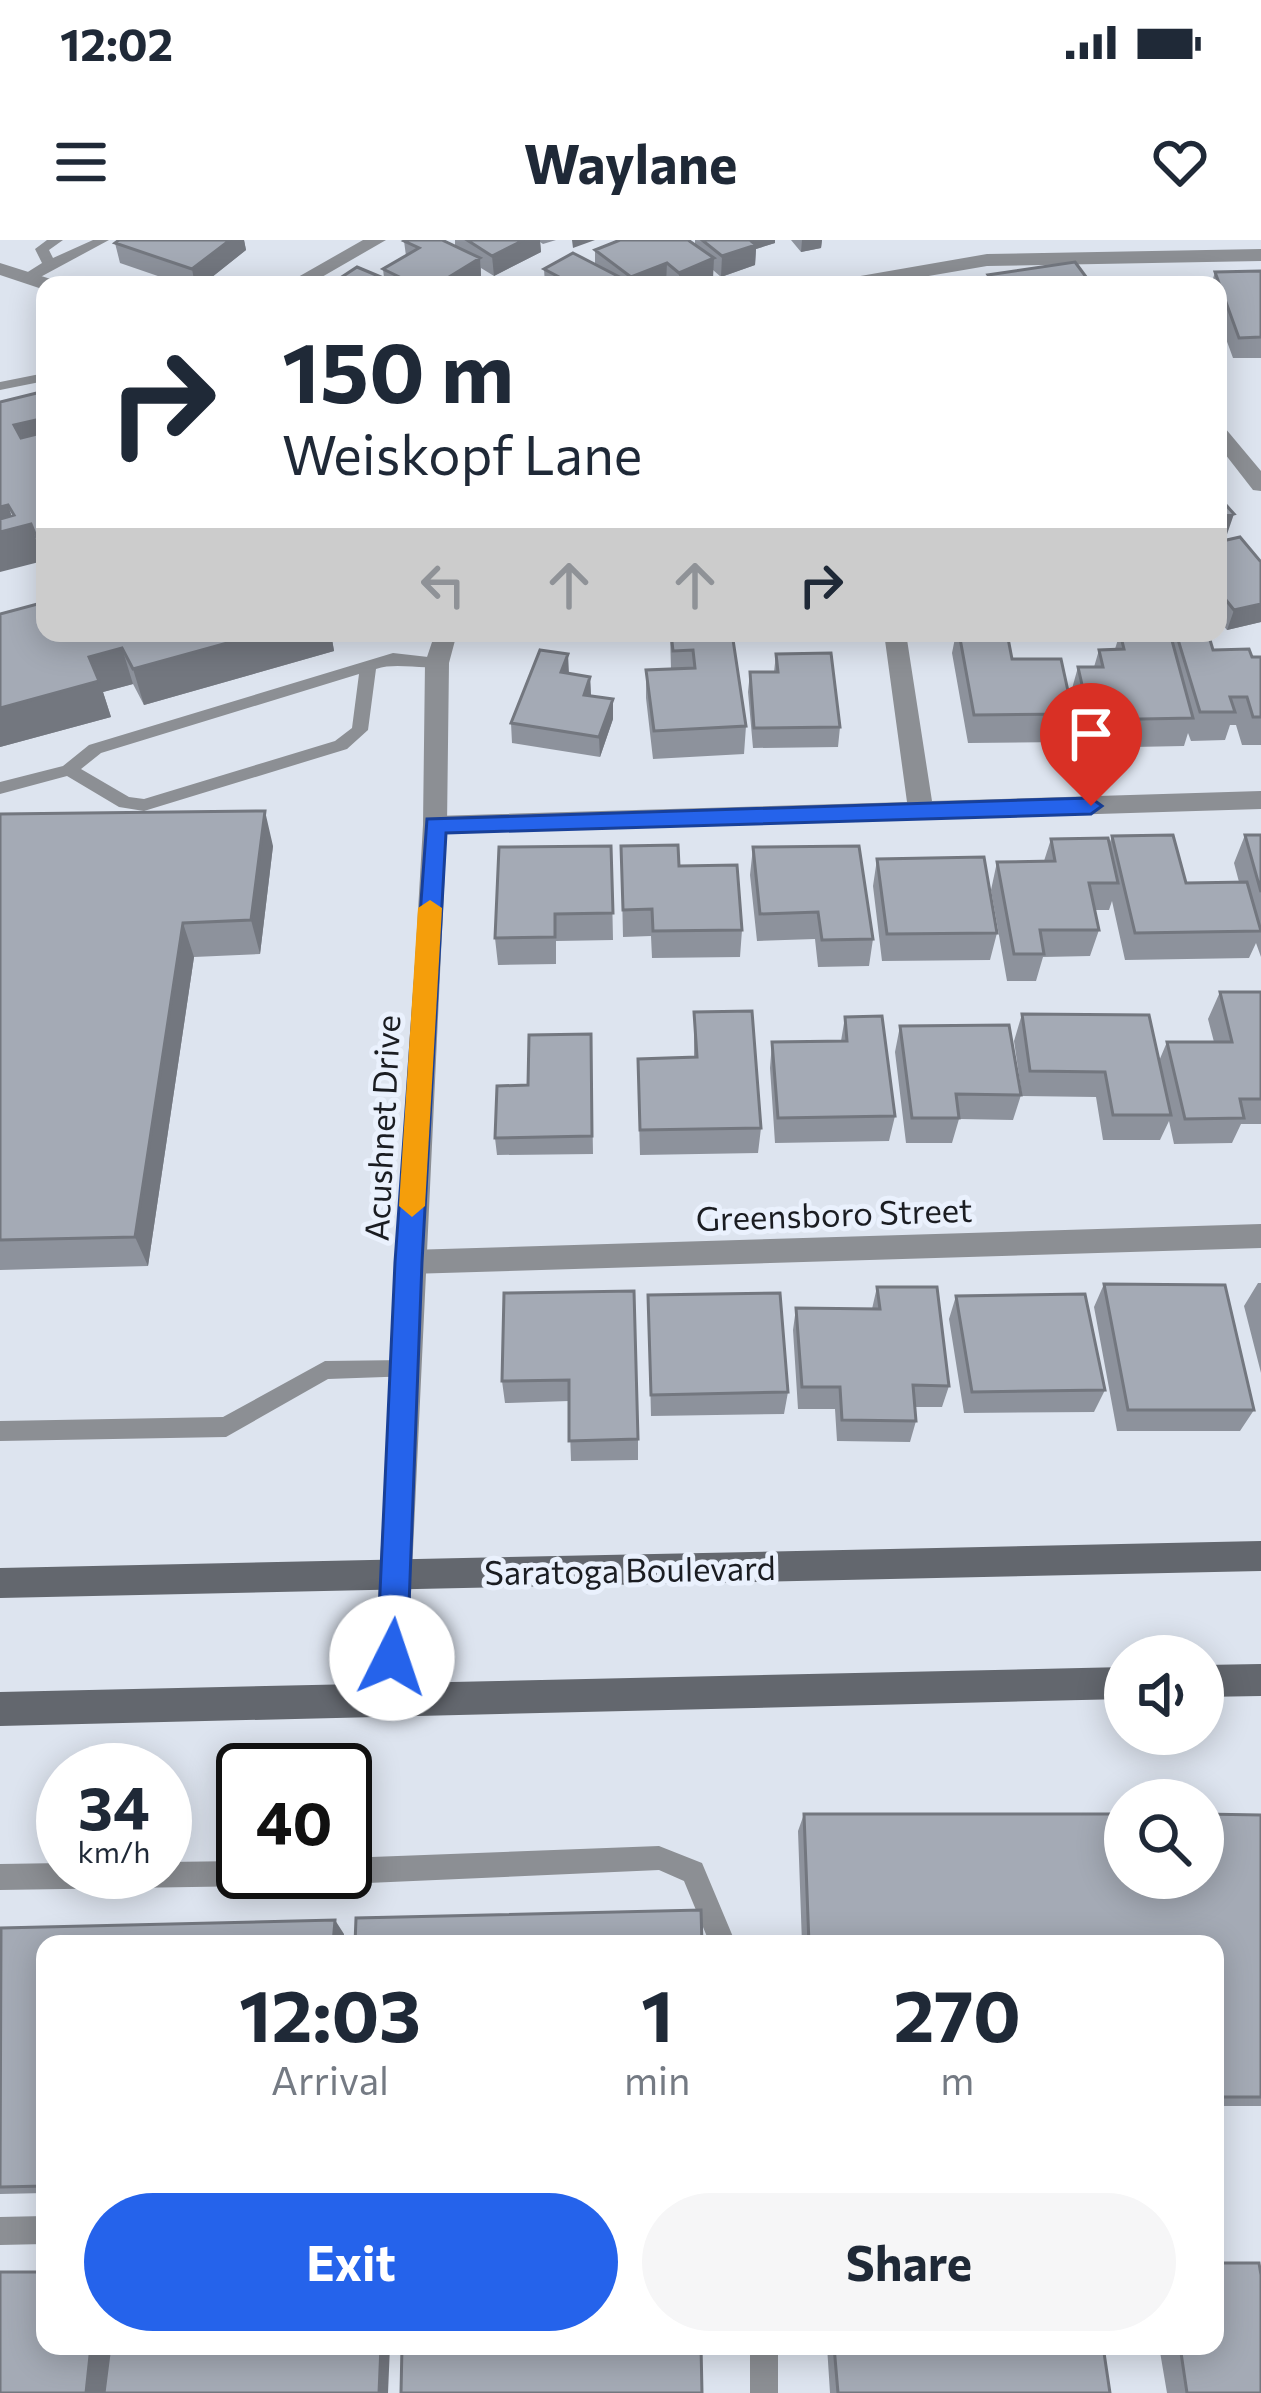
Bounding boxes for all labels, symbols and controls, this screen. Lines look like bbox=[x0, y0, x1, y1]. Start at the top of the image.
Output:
text: 12:02 bbox=[60, 15, 173, 70]
icon: menu bbox=[48, 129, 114, 195]
text: Waylane bbox=[524, 129, 737, 195]
icon: heart bbox=[1147, 129, 1213, 195]
text: 150 m bbox=[282, 318, 514, 420]
icon: right bbox=[84, 324, 240, 480]
text: Weiskopf Lane bbox=[282, 420, 642, 486]
icon: left bbox=[410, 552, 476, 618]
icon: ahead bbox=[536, 552, 602, 618]
icon: ahead bbox=[662, 552, 728, 618]
icon: right bbox=[788, 552, 854, 618]
pin bbox=[1040, 683, 1142, 806]
icon: arrive bbox=[1058, 701, 1124, 767]
street label: Acushnet Drive bbox=[355, 1014, 407, 1242]
street label: Greensboro Street bbox=[695, 1188, 973, 1238]
street label: Saratoga Boulevard bbox=[484, 1546, 776, 1592]
position arrow bbox=[329, 1595, 455, 1721]
map controls bbox=[1104, 1635, 1224, 1899]
button: sound bbox=[1104, 1635, 1224, 1755]
speed limit sign: 40 bbox=[216, 1743, 372, 1899]
text: 34 bbox=[78, 1769, 150, 1842]
button: search bbox=[1104, 1779, 1224, 1899]
text: km/h bbox=[78, 1832, 150, 1869]
text: 12:03 bbox=[239, 1969, 421, 2057]
text: 1 bbox=[641, 1969, 674, 2057]
text: 270 bbox=[893, 1969, 1021, 2057]
text: Arrival bbox=[271, 2055, 389, 2103]
text: min bbox=[624, 2055, 690, 2103]
text: m bbox=[940, 2055, 974, 2103]
button: Exit bbox=[84, 2193, 618, 2331]
button: Share bbox=[642, 2193, 1176, 2331]

